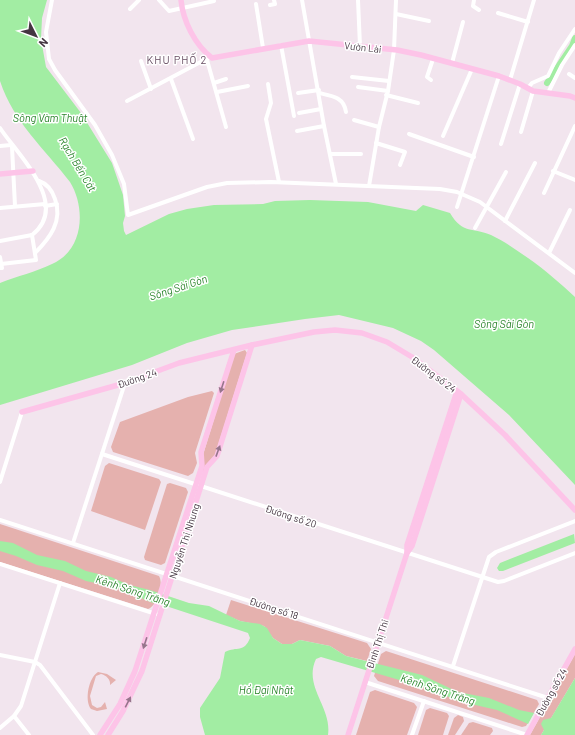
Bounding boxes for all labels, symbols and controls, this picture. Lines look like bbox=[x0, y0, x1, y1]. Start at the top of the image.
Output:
north arrow bbox=[16, 16, 56, 56]
text: N bbox=[37, 36, 51, 50]
street label: Vườn Lài bbox=[344, 39, 382, 55]
district label: KHU PHỐ 2 bbox=[147, 52, 207, 66]
water label: Sông Vàm Thuật bbox=[13, 111, 87, 124]
water label: Rạch Bến Cát bbox=[57, 134, 99, 194]
water label: Sông Sài Gòn bbox=[147, 271, 209, 302]
water label: Sông Sài Gòn bbox=[474, 317, 534, 330]
street label: Đường số 24 bbox=[409, 353, 459, 395]
street label: Đường 24 bbox=[116, 366, 158, 390]
one-way arrow bbox=[218, 381, 224, 393]
one-way arrow bbox=[215, 445, 221, 457]
street label: Nguyễn Thị Nhung bbox=[166, 502, 202, 580]
street label: Đường số 20 bbox=[264, 502, 318, 530]
water label: Kênh Sông Trăng bbox=[94, 572, 172, 608]
street label: Đường số 18 bbox=[248, 594, 300, 622]
street label: Đinh Thị Thi bbox=[363, 618, 391, 670]
one-way arrow bbox=[141, 637, 147, 649]
street label: Đường số 24 bbox=[533, 666, 569, 718]
water label: Kênh Sông Trăng bbox=[399, 671, 477, 707]
water label: Hồ Đại Nhật bbox=[239, 683, 293, 696]
one-way arrow bbox=[125, 696, 131, 708]

